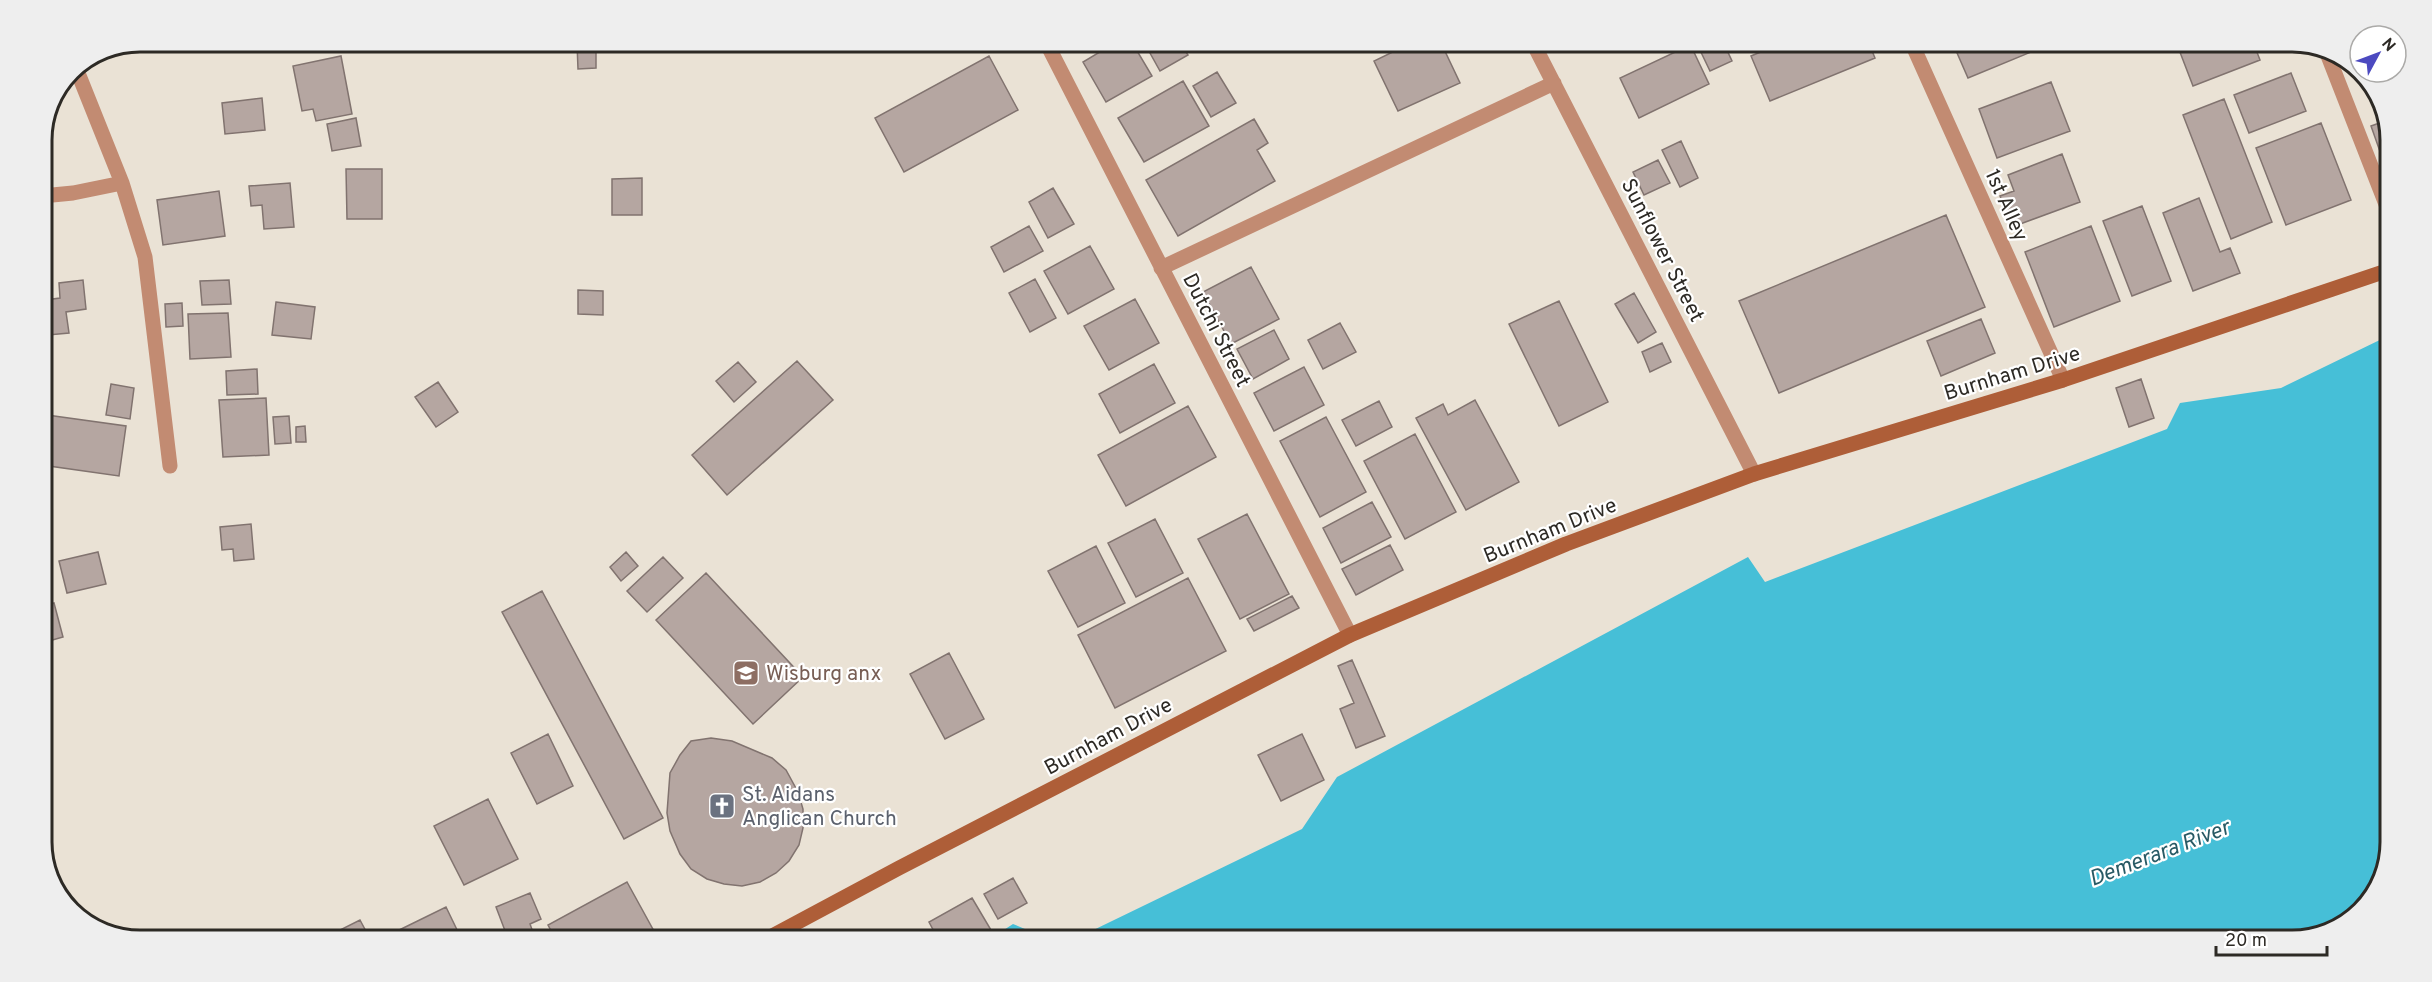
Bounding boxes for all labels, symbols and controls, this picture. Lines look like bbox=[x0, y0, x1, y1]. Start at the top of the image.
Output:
north arrow bbox=[2348, 24, 2408, 84]
text: N bbox=[2376, 35, 2399, 56]
street label: 1st Alley bbox=[1978, 165, 2033, 246]
street label: Sunflower Street bbox=[1614, 174, 1709, 327]
street label: Dutchi Street bbox=[1175, 269, 1256, 392]
street label: Burnham Drive bbox=[1941, 341, 2084, 408]
street label: Burnham Drive bbox=[1480, 492, 1621, 570]
school or university icon: Wisburg anx bbox=[731, 658, 761, 688]
place label: Wisburg anx bbox=[766, 661, 881, 688]
street label: Burnham Drive bbox=[1040, 692, 1177, 782]
place label: St. Aidans Anglican Church bbox=[742, 782, 897, 833]
church icon: St. Aidans Anglican Church bbox=[707, 791, 737, 821]
water label: Demerara River bbox=[2086, 814, 2236, 894]
scale bar bbox=[2216, 919, 2327, 957]
text: 20 m bbox=[2225, 930, 2267, 953]

